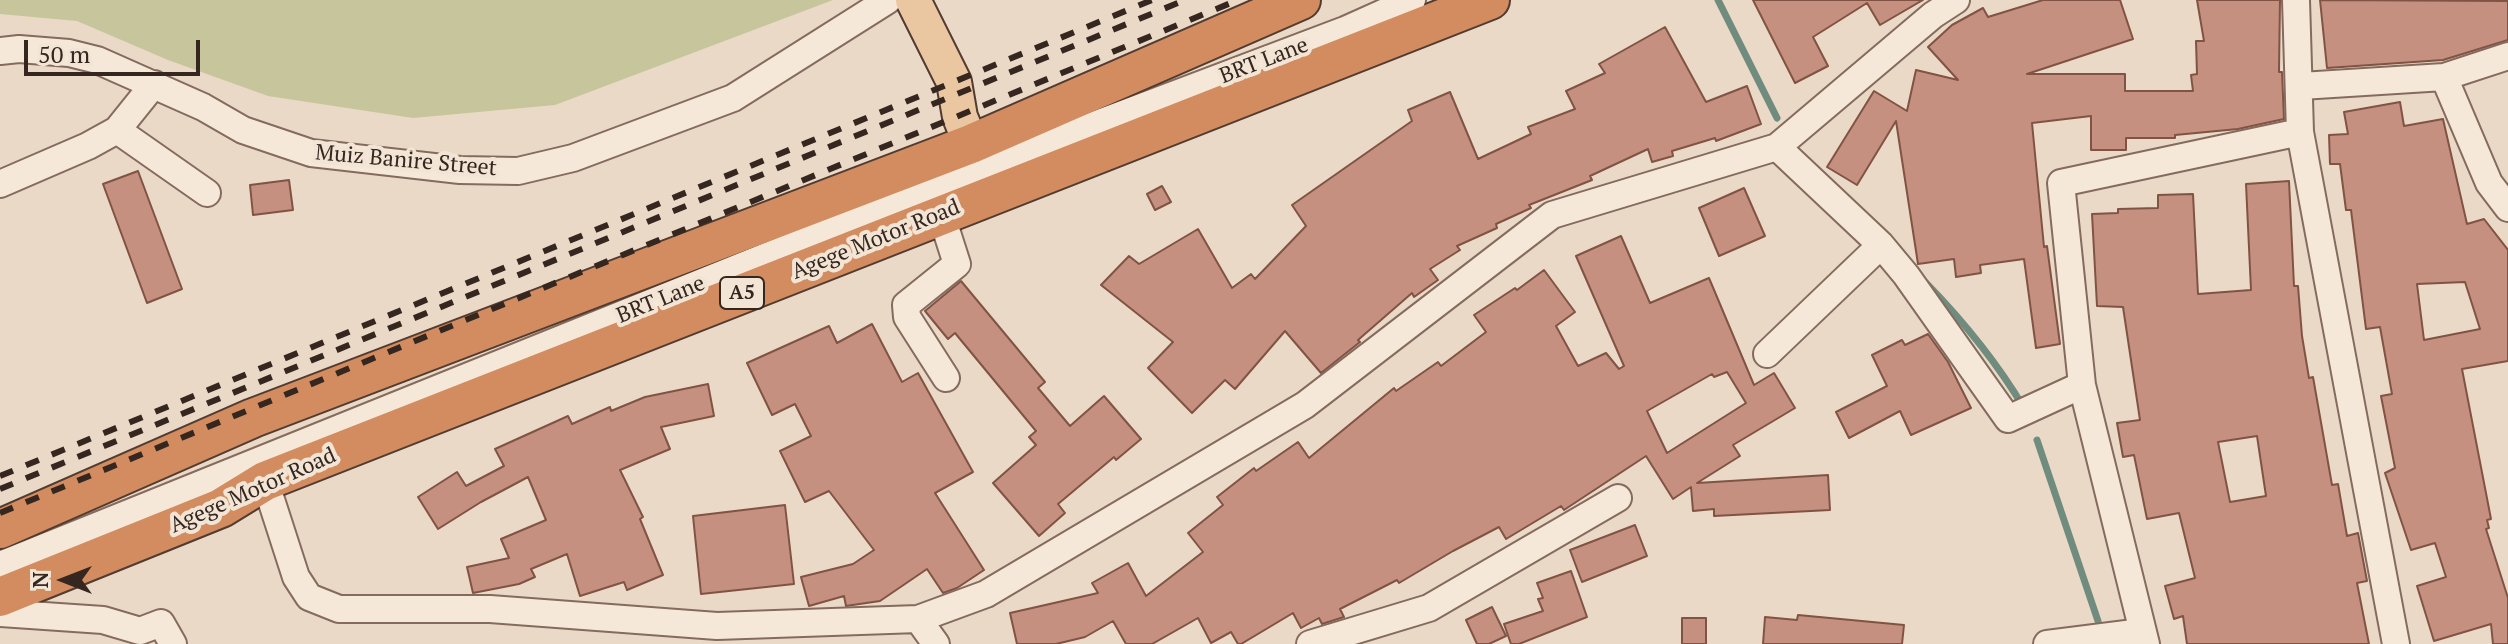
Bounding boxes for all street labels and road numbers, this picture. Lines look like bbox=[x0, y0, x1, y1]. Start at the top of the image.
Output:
street label: BRT Lane bbox=[1216, 32, 1312, 90]
street label: Muiz Banire Street bbox=[314, 140, 498, 182]
street label: Agege Motor Road bbox=[788, 194, 964, 286]
street label: BRT Lane bbox=[613, 270, 709, 330]
road number: A5 bbox=[720, 277, 764, 309]
street label: Agege Motor Road bbox=[166, 443, 340, 539]

